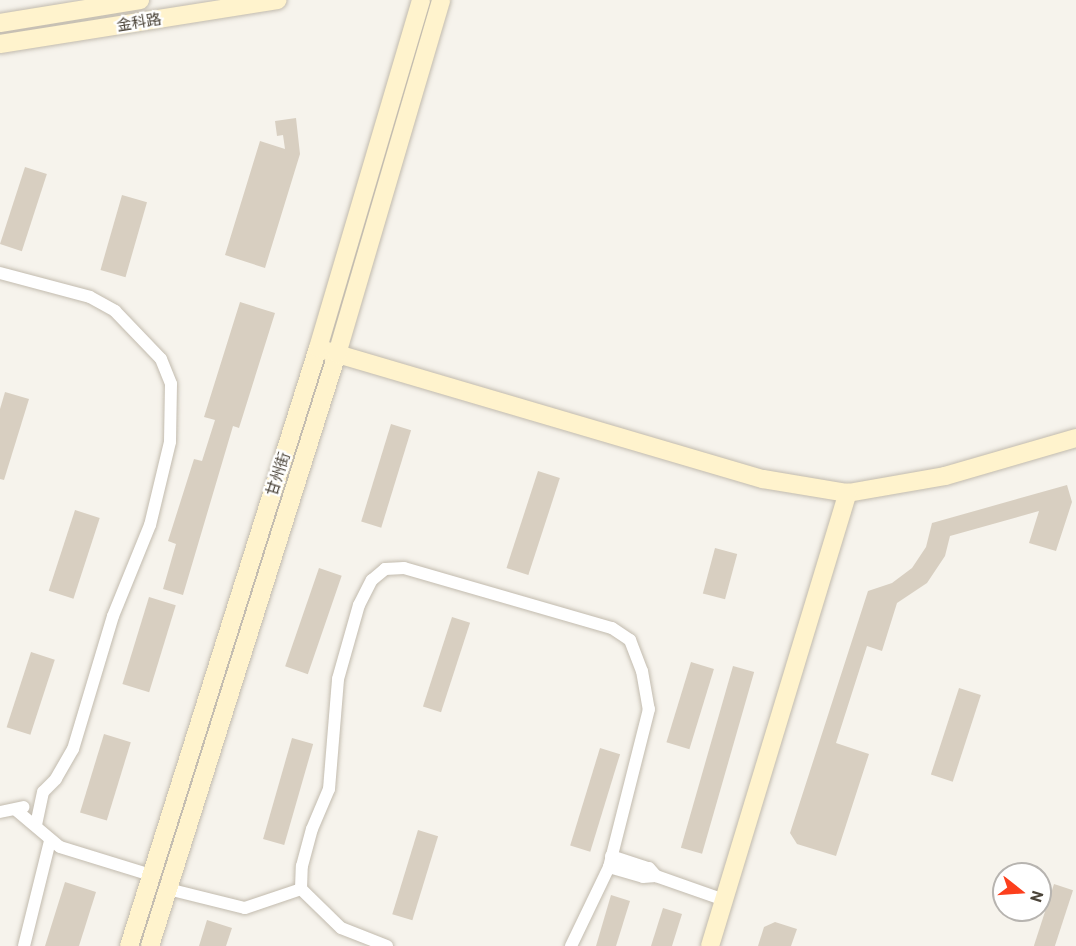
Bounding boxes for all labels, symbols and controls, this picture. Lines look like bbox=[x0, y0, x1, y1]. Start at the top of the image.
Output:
street label: 金科路 bbox=[115, 10, 163, 34]
street label: 甘州街 bbox=[262, 450, 294, 498]
north arrow bbox=[992, 862, 1052, 922]
text: N bbox=[1027, 889, 1048, 905]

